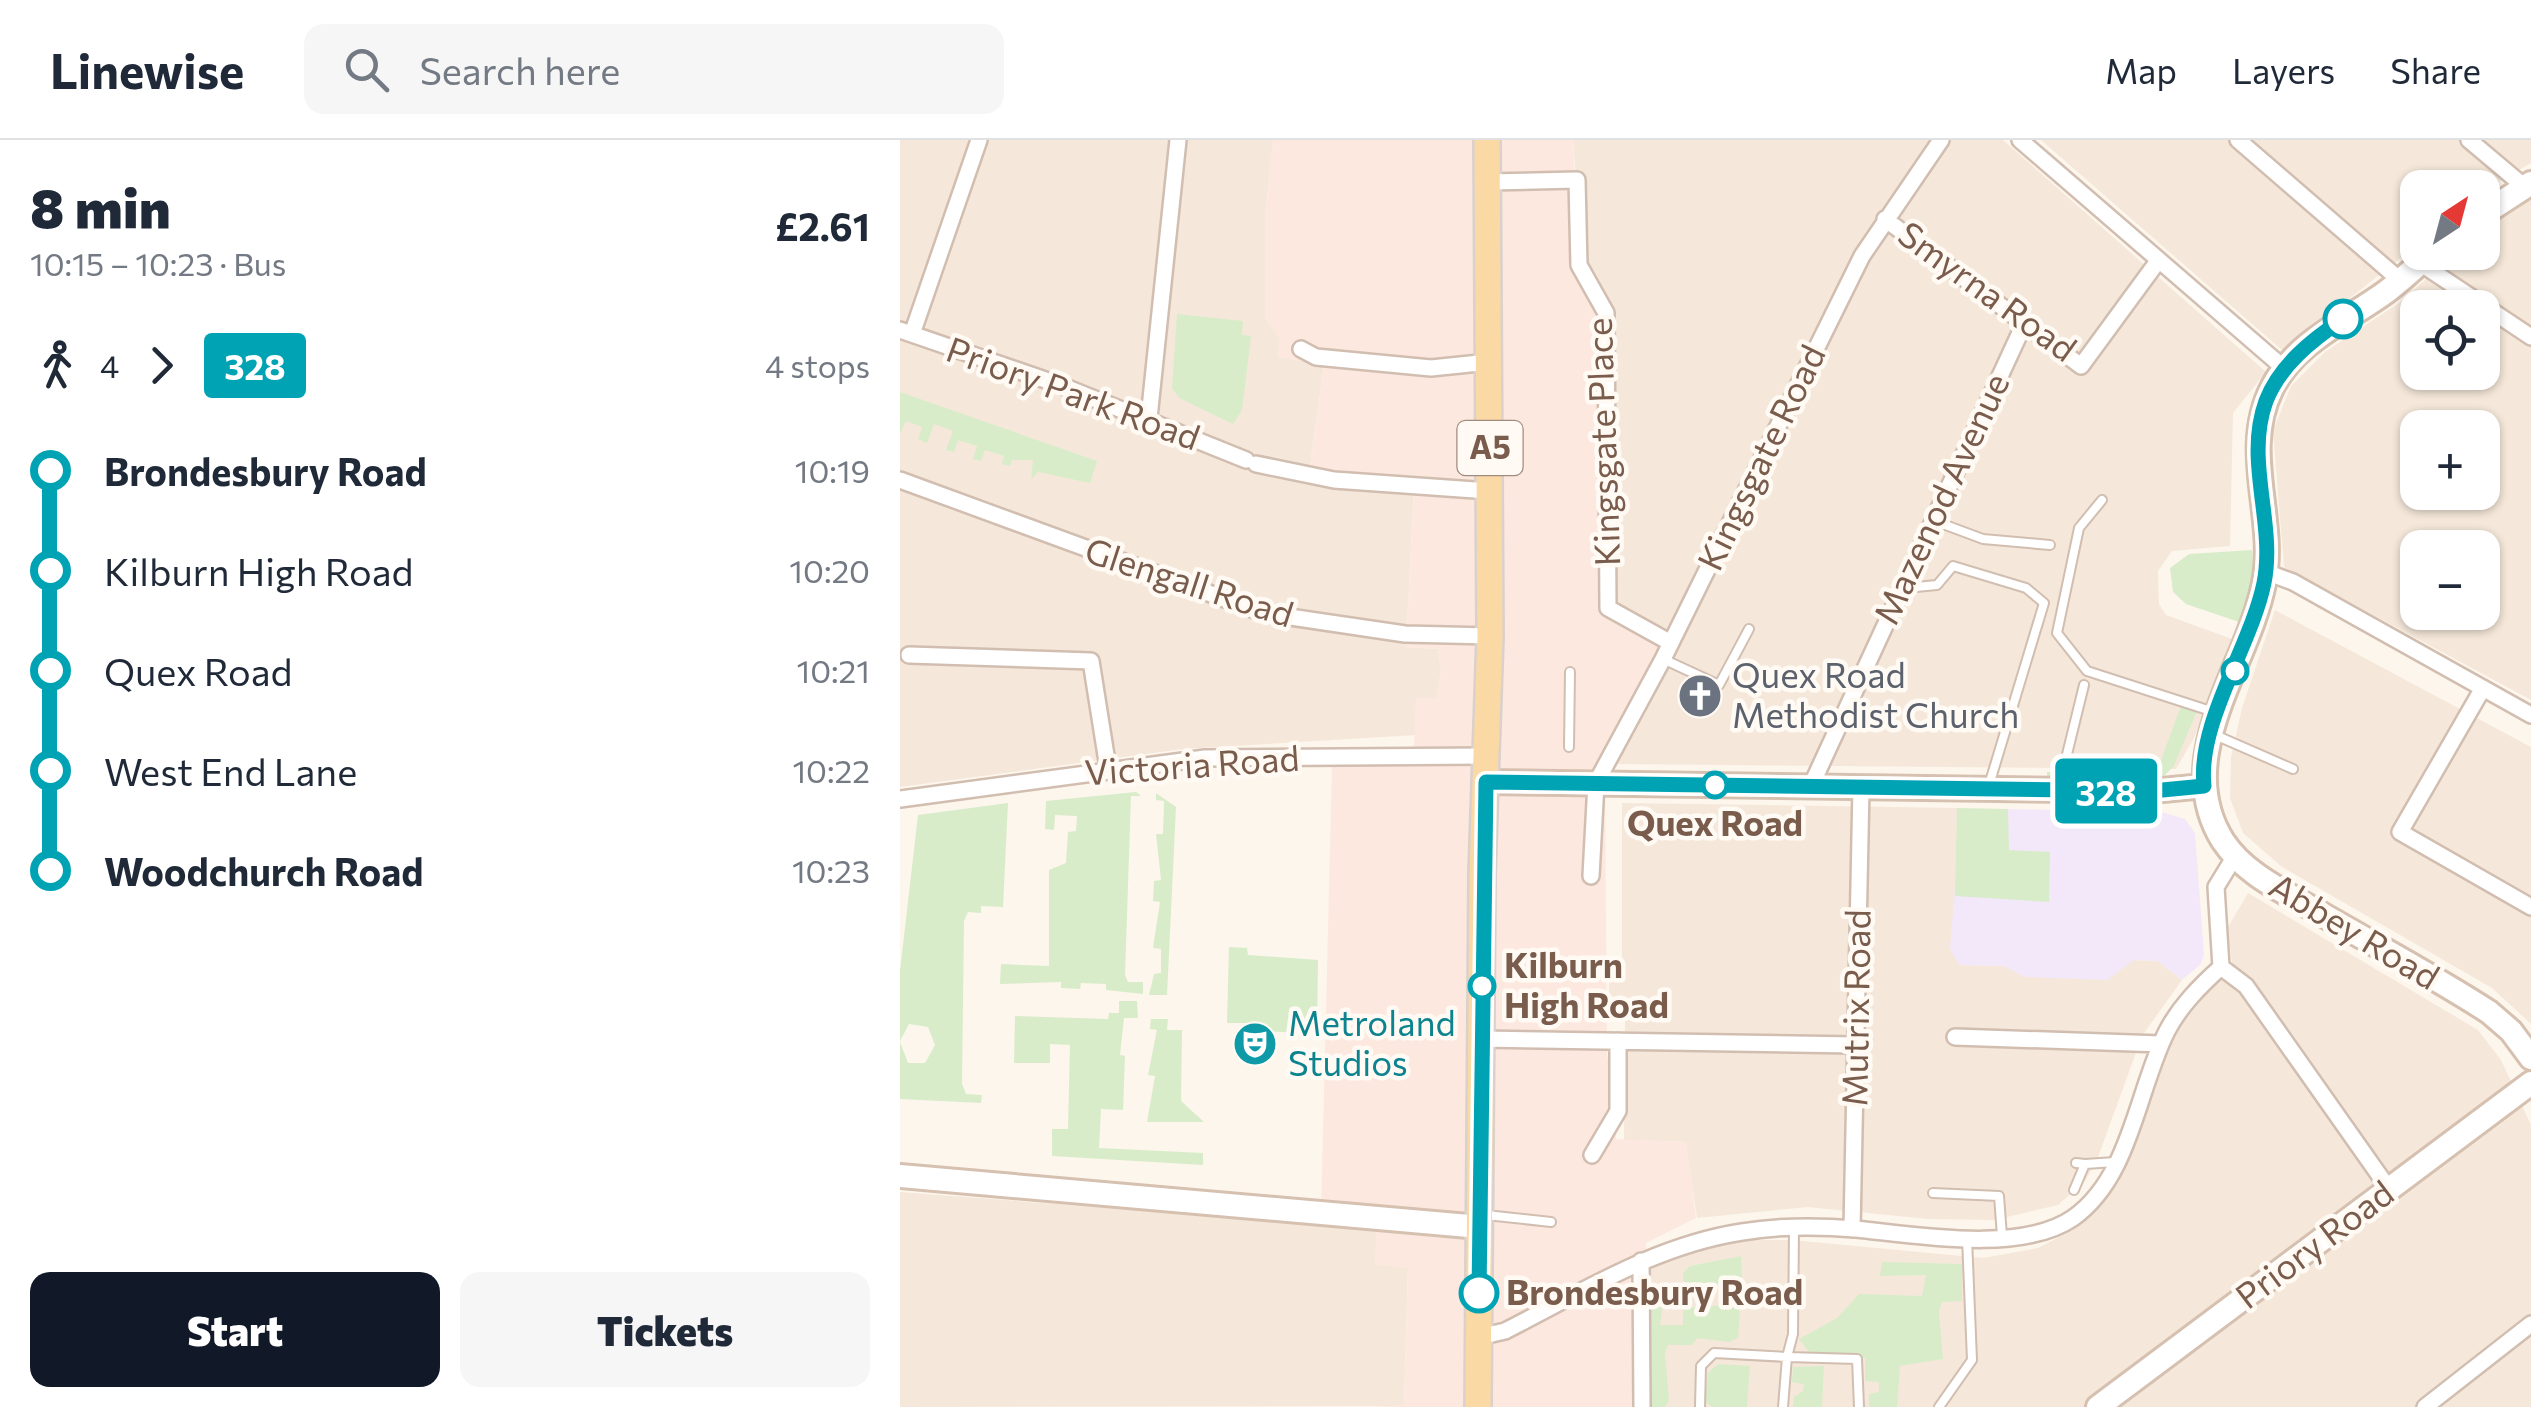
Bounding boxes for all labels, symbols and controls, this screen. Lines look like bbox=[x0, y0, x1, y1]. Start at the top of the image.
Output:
search box bbox=[304, 24, 1004, 114]
text: Linewise bbox=[50, 40, 244, 99]
icon: search bbox=[339, 42, 394, 97]
text: Search here bbox=[419, 46, 620, 93]
text: Map bbox=[2105, 48, 2177, 91]
text: Layers bbox=[2232, 48, 2335, 91]
text: Share bbox=[2390, 48, 2481, 91]
north arrow bbox=[2400, 170, 2500, 270]
map controls bbox=[2400, 170, 2500, 630]
text: 8 min bbox=[30, 172, 171, 239]
text: £2.61 bbox=[775, 202, 870, 249]
street label: Smyrna Road bbox=[1891, 211, 2086, 369]
text: 10:15 – 10:23 · Bus bbox=[30, 243, 286, 283]
button: locate bbox=[2400, 290, 2500, 390]
unlabelled marker bbox=[2324, 300, 2362, 338]
street label: Kingsgate Place bbox=[1576, 317, 1627, 567]
street label: Priory Park Road bbox=[941, 326, 1206, 457]
street label: Kingsgate Road bbox=[1687, 337, 1833, 577]
icon: walk bbox=[30, 338, 85, 393]
icon: forward bbox=[134, 338, 189, 393]
text: 328 bbox=[224, 344, 286, 387]
text: 4 bbox=[100, 345, 119, 385]
text: 4 stops bbox=[765, 345, 870, 385]
street label: Mazenod Avenue bbox=[1863, 366, 2017, 630]
button: + bbox=[2400, 410, 2500, 510]
road number: A5 bbox=[1458, 421, 1522, 475]
text: Brondesbury Road bbox=[104, 447, 427, 494]
text: 10:19 bbox=[795, 450, 870, 490]
street label: Glengall Road bbox=[1080, 527, 1299, 634]
button: − bbox=[2400, 530, 2500, 630]
text: Kilburn High Road bbox=[104, 547, 413, 594]
text: 10:20 bbox=[789, 550, 870, 590]
text: Quex Road bbox=[104, 647, 293, 694]
text: 10:21 bbox=[796, 650, 870, 690]
place label: Quex Road Methodist Church bbox=[1732, 652, 2019, 735]
unlabelled marker bbox=[2222, 658, 2248, 684]
church icon: Quex Road Methodist Church bbox=[1677, 673, 1723, 719]
street label: Victoria Road bbox=[1083, 735, 1301, 792]
text: West End Lane bbox=[104, 747, 357, 794]
text: 10:22 bbox=[792, 750, 870, 790]
line badge: 328 bbox=[2048, 758, 2164, 824]
text: 328 bbox=[2075, 770, 2137, 813]
marker: Quex Road bbox=[1702, 772, 1728, 798]
place label: Quex Road bbox=[1627, 800, 1803, 843]
text: Woodchurch Road bbox=[104, 847, 424, 894]
text: 10:23 bbox=[792, 850, 870, 890]
street label: Abbey Road bbox=[2263, 862, 2448, 997]
street label: Mutrix Road bbox=[1831, 909, 1878, 1107]
place label: Kilburn High Road bbox=[1504, 942, 1669, 1025]
marker: Kilburn High Road bbox=[1469, 973, 1495, 999]
place label: Metroland Studios bbox=[1288, 1000, 1456, 1083]
theatre icon: Metroland Studios bbox=[1232, 1021, 1278, 1067]
street label: Priory Road bbox=[2226, 1170, 2401, 1316]
place label: Brondesbury Road bbox=[1506, 1269, 1803, 1312]
button: Start bbox=[30, 1272, 440, 1387]
button: Tickets bbox=[460, 1272, 870, 1387]
marker: Brondesbury Road bbox=[1460, 1274, 1498, 1312]

